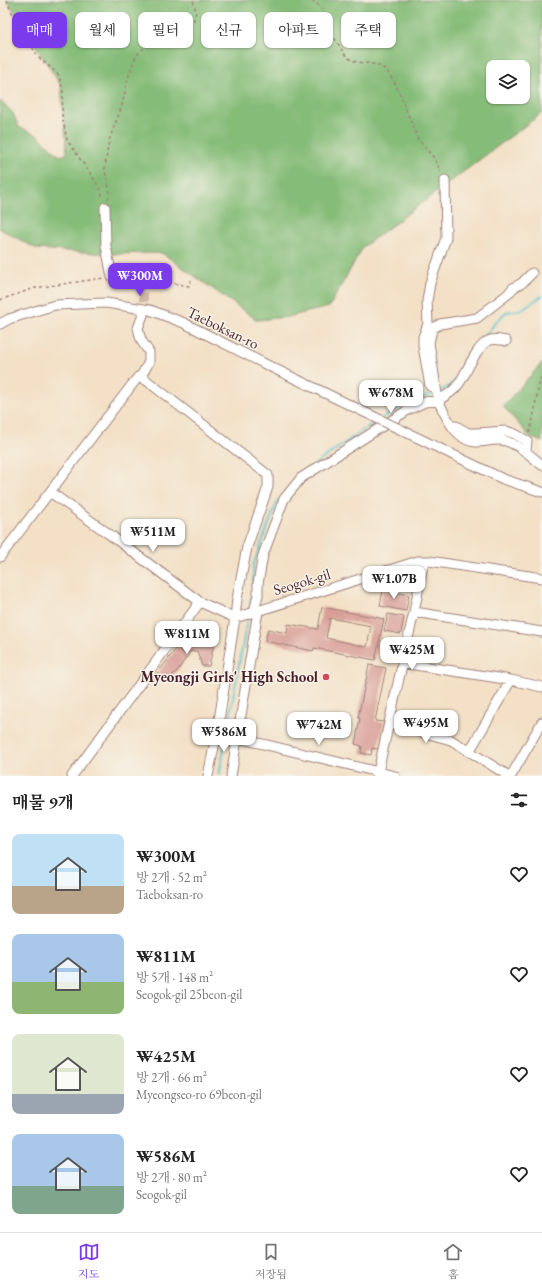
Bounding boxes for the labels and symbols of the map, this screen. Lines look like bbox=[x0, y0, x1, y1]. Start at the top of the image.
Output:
pin: ₩300M bbox=[112, 263, 168, 297]
street label: Taeboksan-ro bbox=[184, 302, 262, 353]
pin: ₩678M bbox=[363, 380, 419, 414]
pin: ₩511M bbox=[125, 519, 181, 553]
street label: Seogok-gil bbox=[271, 564, 333, 599]
pin: ₩1.07B bbox=[361, 566, 427, 600]
pin: ₩811M bbox=[159, 621, 215, 655]
pin: ₩425M bbox=[384, 637, 440, 671]
place label: Myeongji Girls' High School bbox=[141, 667, 319, 686]
marker: Myeongji Girls' High School bbox=[321, 672, 331, 682]
pin: ₩495M bbox=[398, 710, 454, 744]
pin: ₩742M bbox=[291, 712, 347, 746]
pin: ₩586M bbox=[196, 719, 252, 753]

